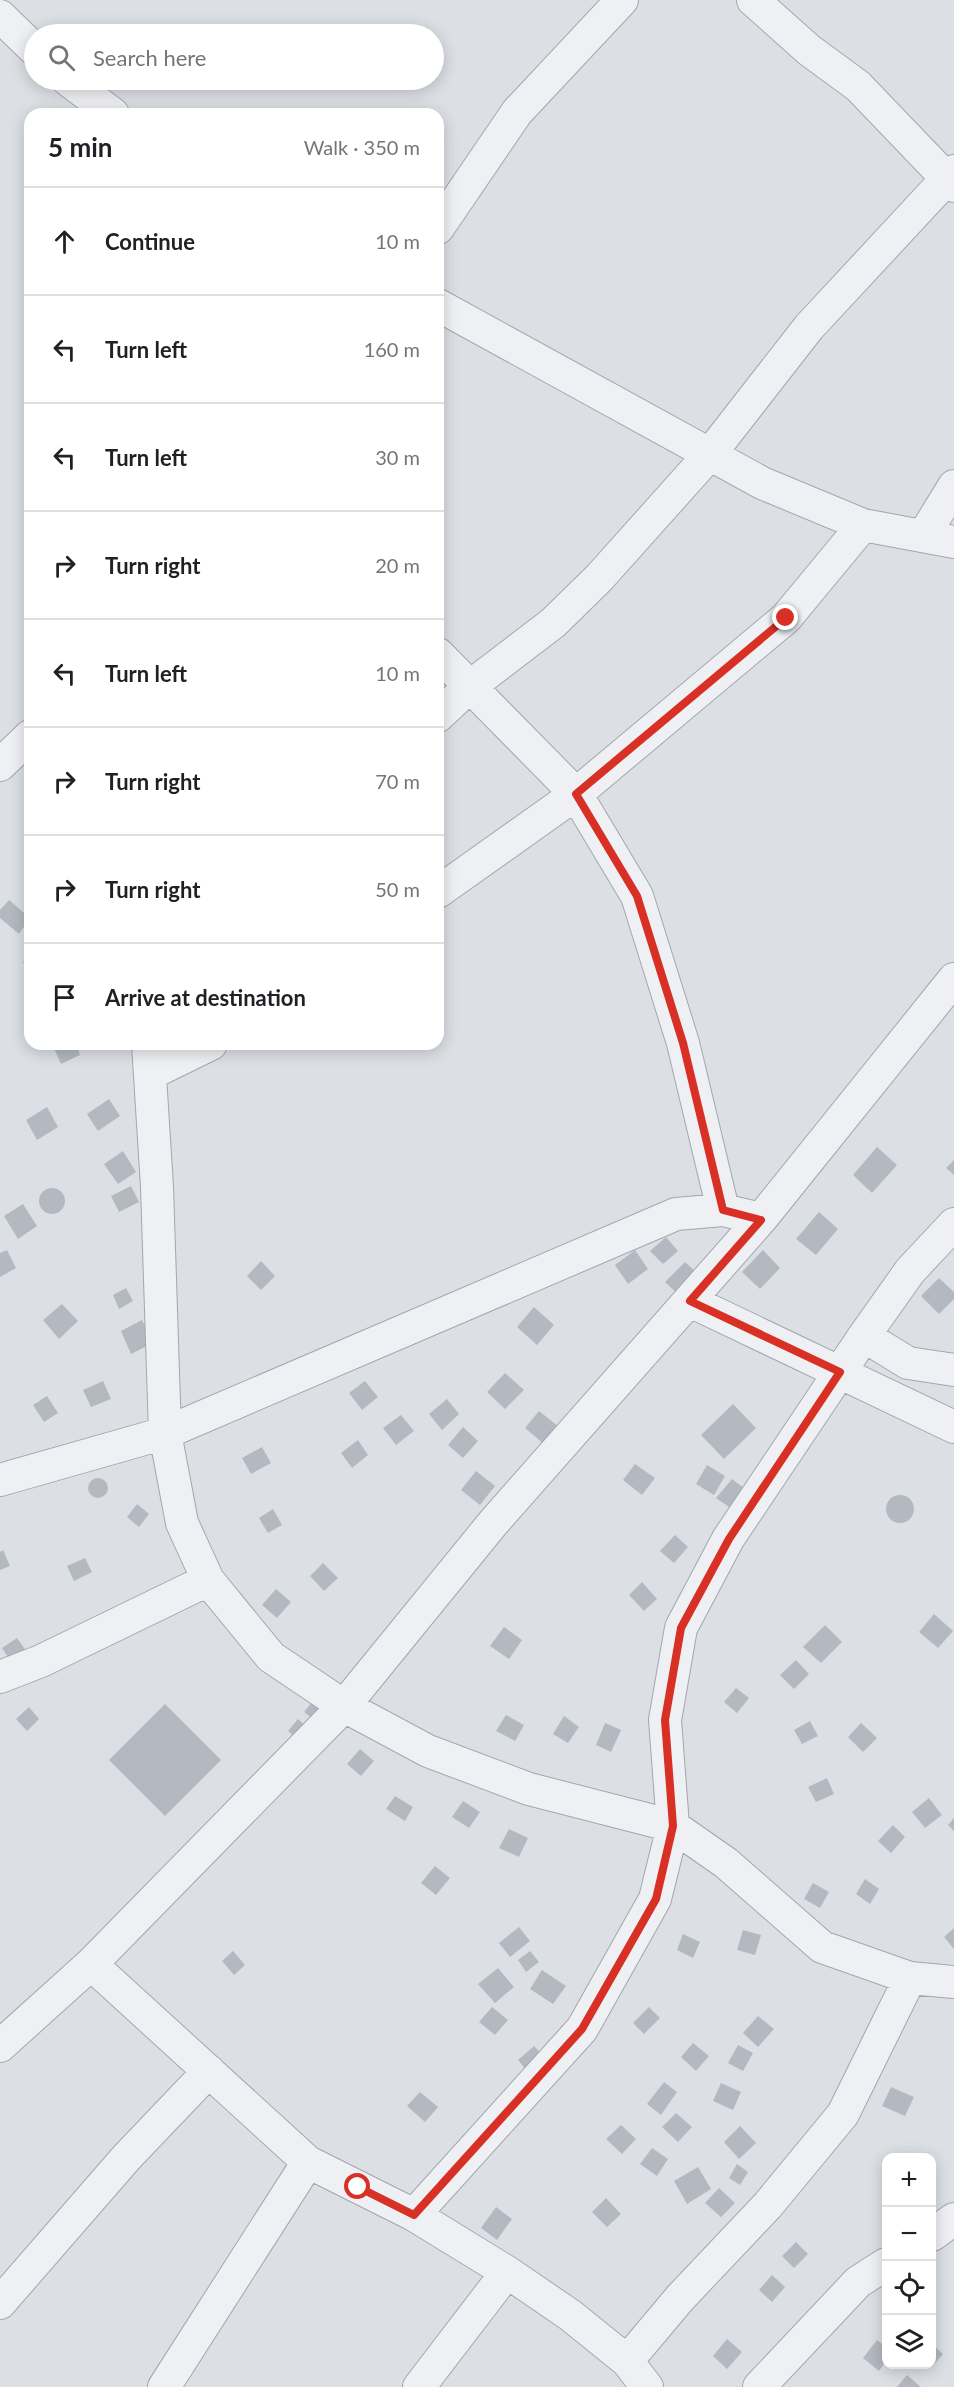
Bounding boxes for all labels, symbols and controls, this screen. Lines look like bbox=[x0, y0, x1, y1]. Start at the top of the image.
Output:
search box bbox=[24, 24, 444, 90]
icon: search bbox=[45, 41, 78, 74]
text: Search here bbox=[93, 44, 206, 71]
text: 5 min bbox=[48, 131, 112, 163]
text: Walk · 350 m bbox=[304, 135, 420, 159]
icon: ahead bbox=[48, 225, 81, 258]
text: Continue bbox=[105, 228, 195, 255]
text: 10 m bbox=[375, 229, 420, 253]
icon: left bbox=[48, 333, 81, 366]
text: Turn left bbox=[105, 336, 187, 363]
text: 160 m bbox=[364, 337, 420, 361]
icon: left bbox=[48, 441, 81, 474]
text: Turn left bbox=[105, 444, 187, 471]
text: 30 m bbox=[375, 445, 420, 469]
icon: right bbox=[48, 549, 81, 582]
text: Turn right bbox=[105, 552, 200, 579]
text: 20 m bbox=[375, 553, 420, 577]
route end bbox=[772, 604, 798, 630]
icon: left bbox=[48, 657, 81, 690]
text: Turn left bbox=[105, 660, 187, 687]
text: 10 m bbox=[375, 661, 420, 685]
icon: right bbox=[48, 765, 81, 798]
text: Turn right bbox=[105, 768, 200, 795]
text: 70 m bbox=[375, 769, 420, 793]
icon: right bbox=[48, 873, 81, 906]
text: Turn right bbox=[105, 876, 200, 903]
text: 50 m bbox=[375, 877, 420, 901]
icon: arrive bbox=[48, 981, 81, 1014]
text: Arrive at destination bbox=[105, 984, 306, 1011]
map controls bbox=[882, 2153, 936, 2369]
button: + bbox=[882, 2153, 936, 2207]
route start bbox=[344, 2173, 370, 2199]
button: − bbox=[882, 2207, 936, 2261]
button: locate bbox=[882, 2261, 936, 2315]
button: layers bbox=[882, 2315, 936, 2369]

